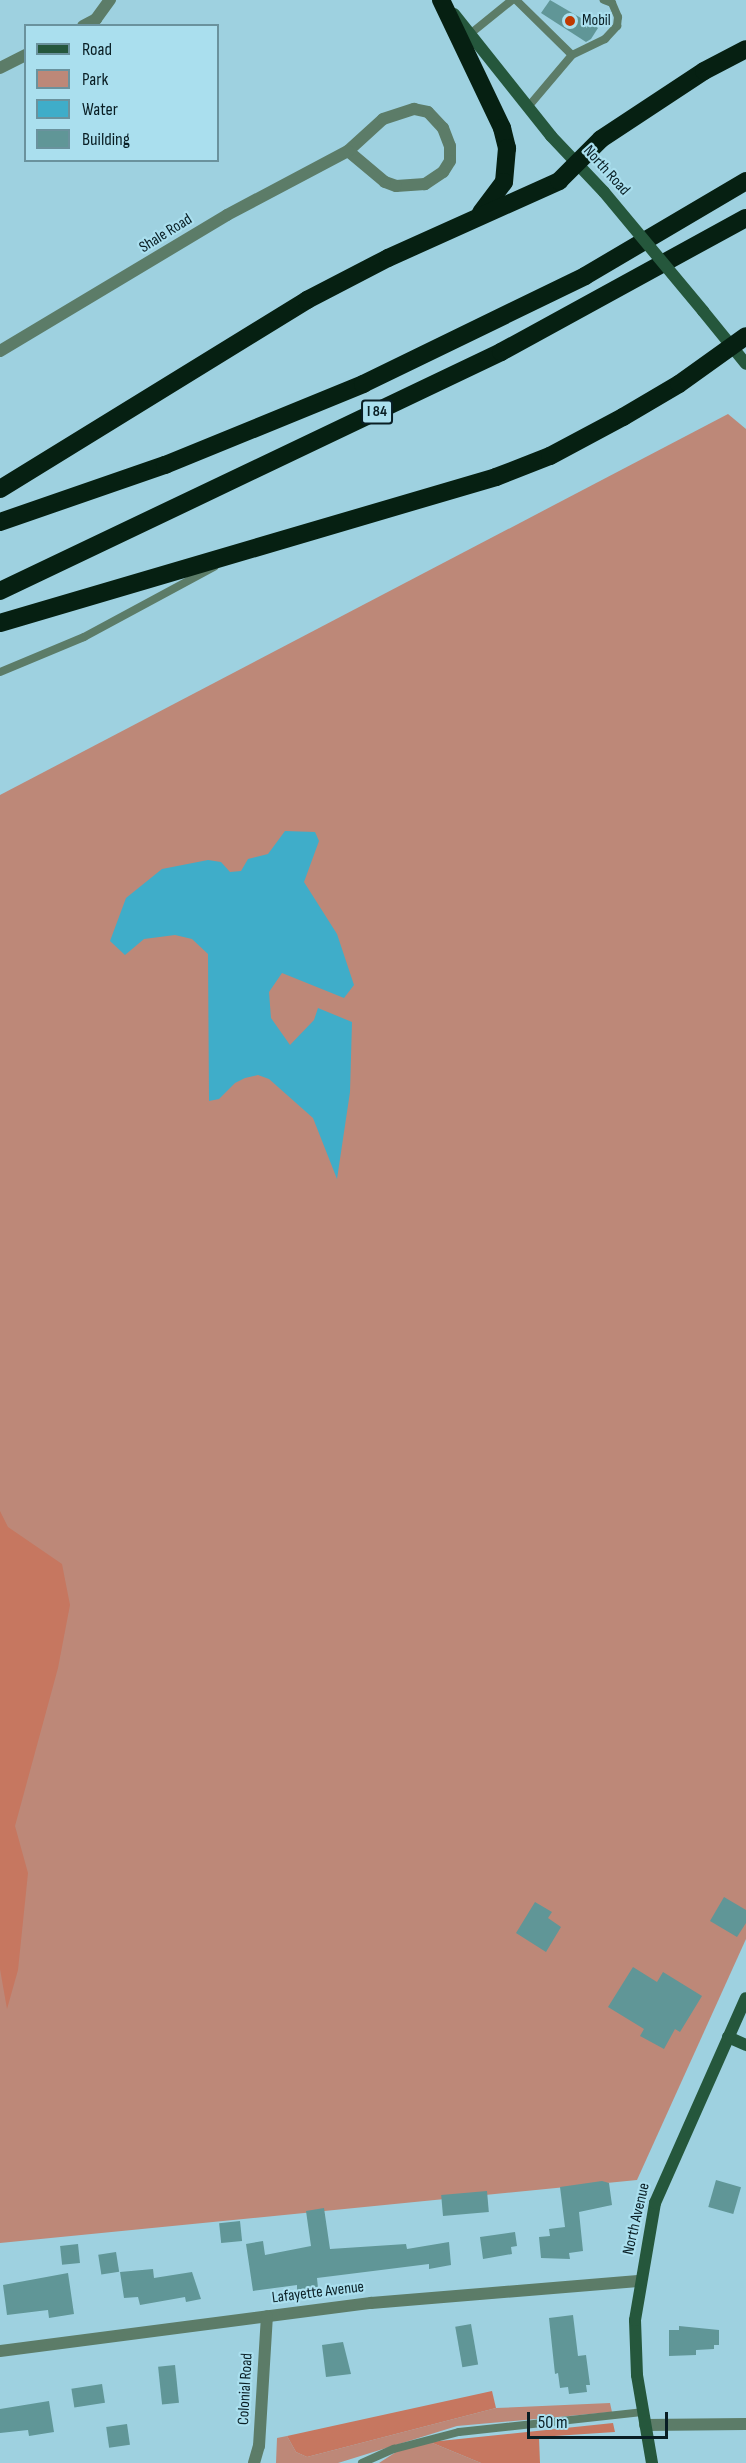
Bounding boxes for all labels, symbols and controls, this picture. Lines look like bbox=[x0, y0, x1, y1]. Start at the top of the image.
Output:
place label: Mobil bbox=[582, 11, 611, 31]
marker: Mobil bbox=[563, 14, 577, 28]
legend bbox=[24, 24, 219, 162]
text: Road bbox=[82, 39, 112, 60]
text: Park bbox=[82, 69, 108, 90]
text: Water bbox=[82, 99, 118, 120]
text: Building bbox=[82, 129, 130, 150]
street label: North Road bbox=[579, 142, 633, 200]
street label: Shale Road bbox=[136, 210, 196, 258]
road number: I 84 bbox=[360, 400, 394, 424]
street label: North Avenue bbox=[619, 2181, 655, 2257]
street label: Lafayette Avenue bbox=[271, 2278, 365, 2308]
street label: Colonial Road bbox=[235, 2353, 257, 2425]
scale bar bbox=[530, 2400, 671, 2438]
text: 50 m bbox=[538, 2412, 568, 2433]

